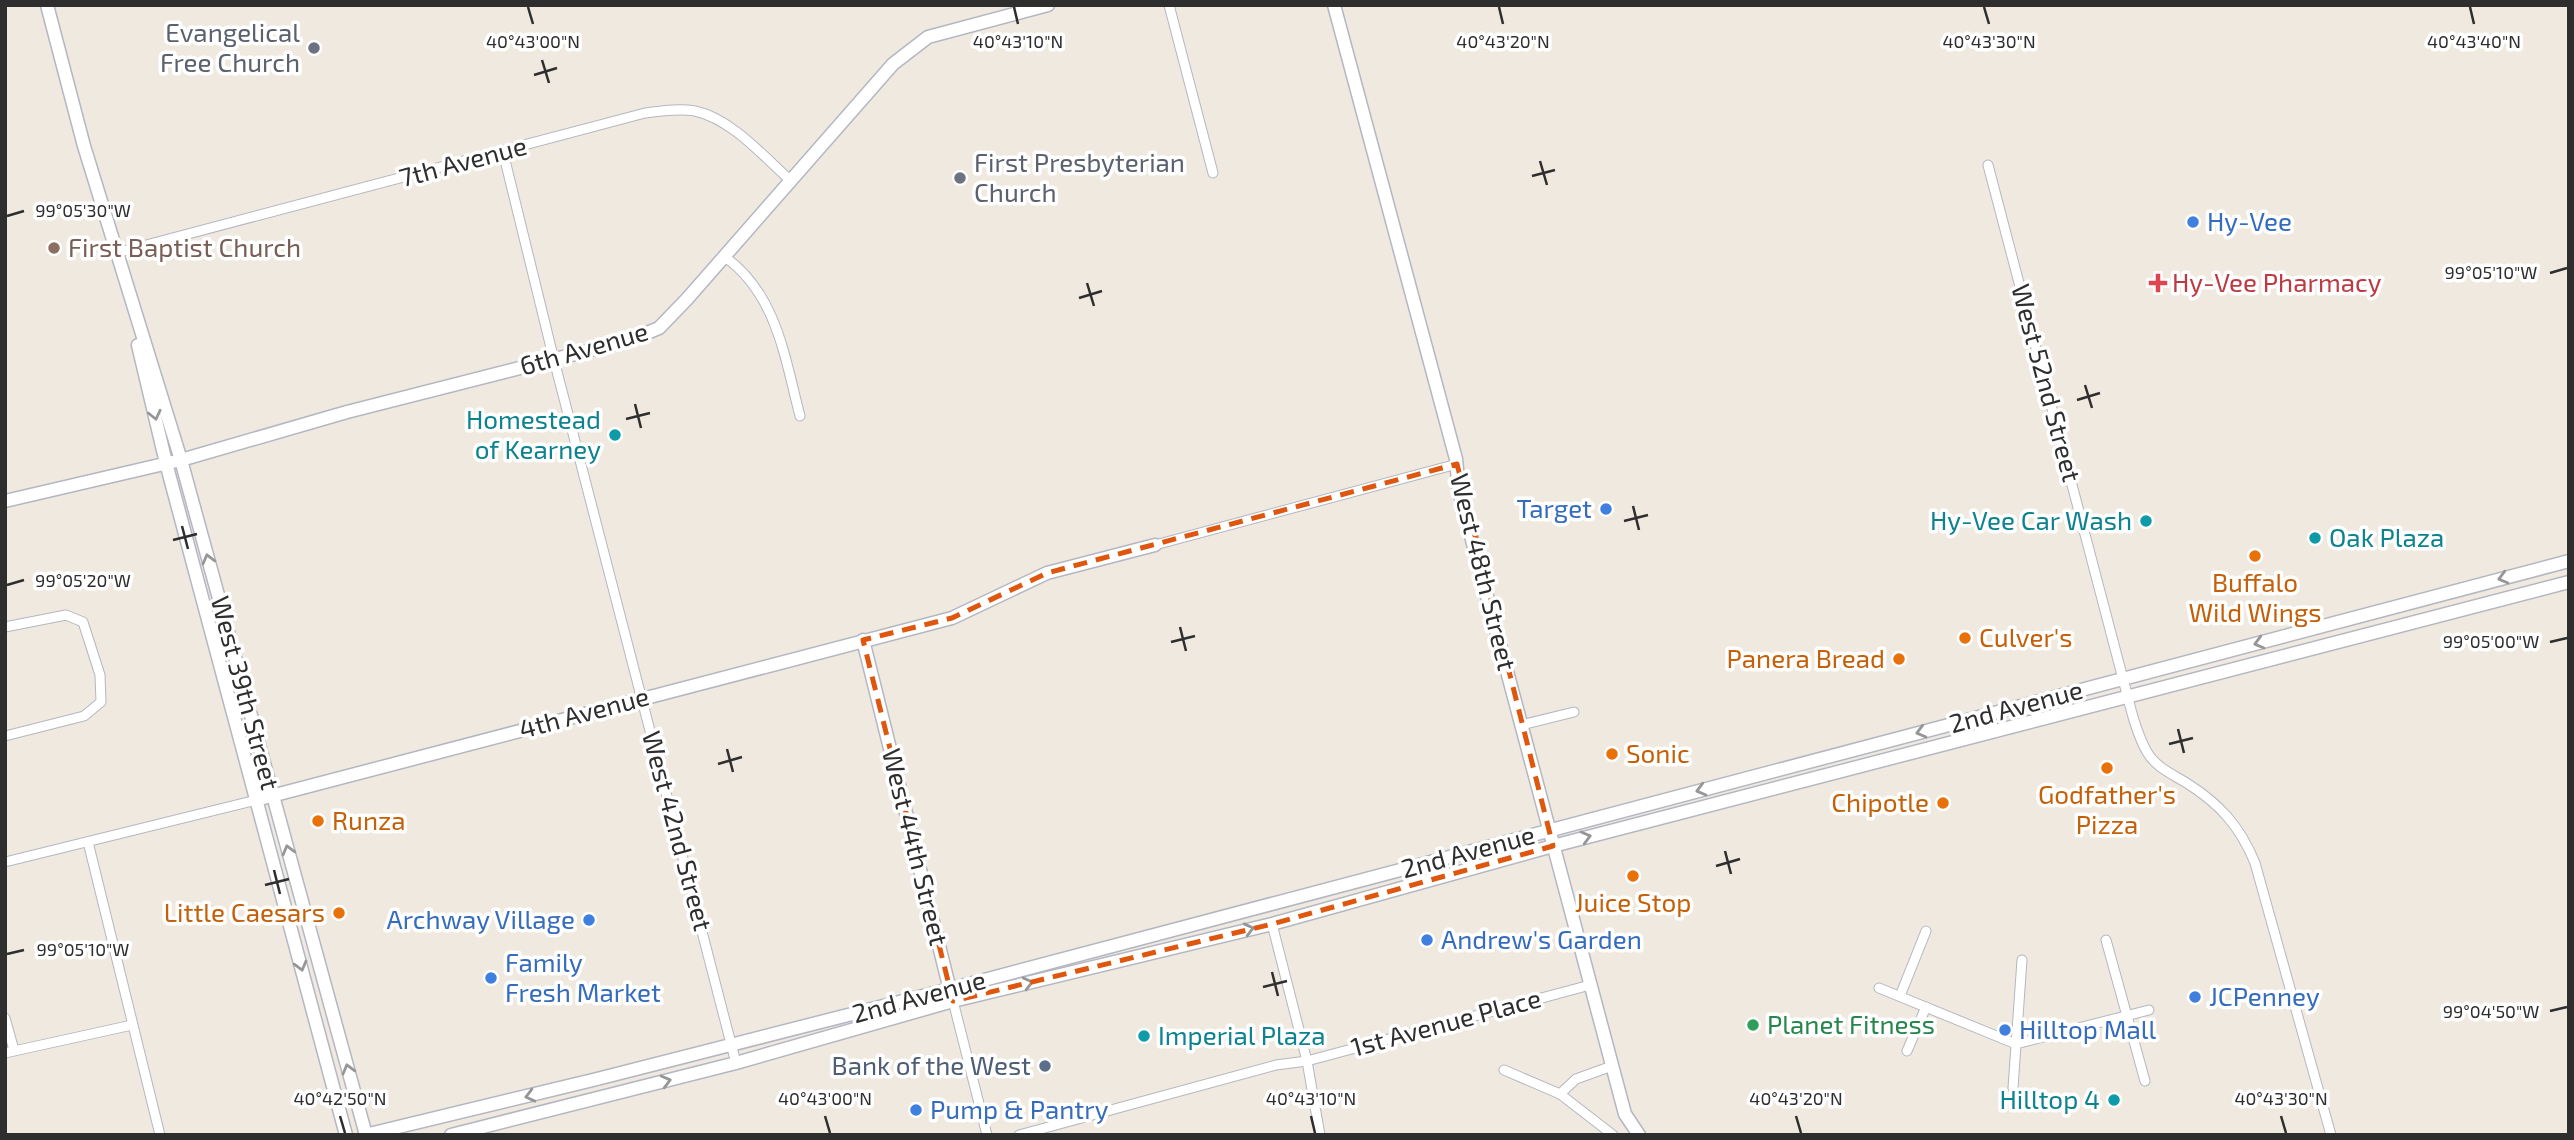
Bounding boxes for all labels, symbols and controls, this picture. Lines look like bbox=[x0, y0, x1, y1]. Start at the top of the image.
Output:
place label: Evangelical Free Church bbox=[160, 16, 300, 77]
text: 40°43'00"N bbox=[486, 30, 580, 52]
text: 40°43'10"N bbox=[973, 30, 1063, 52]
text: 40°43'20"N bbox=[1456, 30, 1550, 52]
text: 40°43'30"N bbox=[1942, 30, 2036, 52]
text: 40°43'40"N bbox=[2427, 30, 2521, 52]
marker: Evangelical Free Church bbox=[306, 40, 322, 56]
street label: 7th Avenue bbox=[396, 129, 530, 192]
place label: First Presbyterian Church bbox=[974, 146, 1185, 207]
marker: First Presbyterian Church bbox=[952, 170, 968, 186]
text: 99°05'30"W bbox=[35, 199, 131, 221]
place label: Hy-Vee bbox=[2207, 205, 2292, 236]
marker: Hy-Vee bbox=[2185, 214, 2201, 230]
place label: First Baptist Church bbox=[68, 231, 301, 262]
marker: First Baptist Church bbox=[46, 240, 62, 256]
text: 99°05'10"W bbox=[2445, 261, 2537, 283]
place label: Hy-Vee Pharmacy bbox=[2172, 266, 2382, 297]
marker: Hy-Vee Pharmacy bbox=[2150, 275, 2166, 291]
street label: West 52nd Street bbox=[2006, 280, 2089, 485]
street label: 6th Avenue bbox=[516, 314, 651, 381]
place label: Homestead of Kearney bbox=[466, 403, 601, 464]
one-way arrow bbox=[146, 409, 161, 421]
marker: Homestead of Kearney bbox=[607, 427, 623, 443]
street label: West 48th Street bbox=[1445, 470, 1524, 673]
place label: Target bbox=[1516, 492, 1592, 523]
marker: Target bbox=[1598, 501, 1614, 517]
place label: Hy-Vee Car Wash bbox=[1930, 504, 2132, 535]
marker: Hy-Vee Car Wash bbox=[2138, 513, 2154, 529]
place label: Oak Plaza bbox=[2329, 521, 2444, 552]
marker: Oak Plaza bbox=[2307, 530, 2323, 546]
marker: Buffalo Wild Wings bbox=[2247, 548, 2263, 564]
one-way arrow bbox=[202, 553, 216, 565]
place label: Buffalo Wild Wings bbox=[2188, 566, 2322, 627]
text: 99°05'20"W bbox=[35, 569, 131, 591]
one-way arrow bbox=[2497, 570, 2509, 585]
street label: West 39th Street bbox=[206, 592, 287, 793]
place label: Culver's bbox=[1979, 621, 2072, 652]
marker: Culver's bbox=[1957, 630, 1973, 646]
text: 99°05'00"W bbox=[2443, 630, 2539, 652]
one-way arrow bbox=[2253, 635, 2265, 649]
place label: Panera Bread bbox=[1727, 642, 1885, 673]
marker: Panera Bread bbox=[1891, 651, 1907, 667]
street label: 2nd Avenue bbox=[1945, 673, 2086, 738]
street label: 4th Avenue bbox=[515, 679, 652, 744]
one-way arrow bbox=[1915, 724, 1927, 738]
street label: West 42nd Street bbox=[637, 727, 720, 934]
place label: Sonic bbox=[1626, 737, 1690, 768]
street label: West 44th Street bbox=[877, 745, 956, 949]
marker: Sonic bbox=[1604, 746, 1620, 762]
marker: Godfather's Pizza bbox=[2099, 760, 2115, 776]
place label: Godfather's Pizza bbox=[2038, 778, 2176, 839]
one-way arrow bbox=[1695, 782, 1707, 797]
place label: Chipotle bbox=[1831, 786, 1929, 817]
marker: Chipotle bbox=[1935, 795, 1951, 811]
place label: Runza bbox=[332, 804, 406, 835]
marker: Runza bbox=[310, 813, 326, 829]
street label: 2nd Avenue bbox=[1397, 818, 1538, 883]
one-way arrow bbox=[1580, 831, 1592, 845]
one-way arrow bbox=[281, 844, 296, 856]
marker: Juice Stop bbox=[1625, 868, 1641, 884]
place label: Juice Stop bbox=[1575, 886, 1691, 917]
place label: Little Caesars bbox=[164, 896, 325, 927]
place label: Archway Village bbox=[387, 903, 575, 934]
marker: Little Caesars bbox=[331, 905, 347, 921]
marker: Archway Village bbox=[581, 912, 597, 928]
one-way arrow bbox=[1242, 923, 1254, 937]
place label: Andrew's Garden bbox=[1441, 923, 1642, 954]
marker: Andrew's Garden bbox=[1419, 932, 1435, 948]
text: 99°05'10"W bbox=[37, 938, 129, 960]
place label: Family Fresh Market bbox=[505, 946, 661, 1007]
one-way arrow bbox=[293, 960, 307, 972]
street label: 2nd Avenue bbox=[848, 963, 989, 1028]
marker: Family Fresh Market bbox=[483, 970, 499, 986]
one-way arrow bbox=[1021, 977, 1033, 991]
place label: JCPenney bbox=[2209, 980, 2320, 1011]
street label: 1st Avenue Place bbox=[1347, 981, 1544, 1062]
marker: JCPenney bbox=[2187, 989, 2203, 1005]
text: 99°04'50"W bbox=[2443, 1000, 2539, 1022]
place label: Planet Fitness bbox=[1767, 1008, 1935, 1039]
place label: Hilltop Mall bbox=[2019, 1013, 2156, 1044]
marker: Planet Fitness bbox=[1745, 1017, 1761, 1033]
place label: Imperial Plaza bbox=[1158, 1019, 1326, 1050]
marker: Hilltop Mall bbox=[1997, 1022, 2013, 1038]
marker: Imperial Plaza bbox=[1136, 1028, 1152, 1044]
place label: Bank of the West bbox=[832, 1049, 1031, 1080]
marker: Bank of the West bbox=[1037, 1058, 1053, 1074]
one-way arrow bbox=[342, 1063, 356, 1075]
one-way arrow bbox=[660, 1075, 672, 1090]
place label: Hilltop 4 bbox=[1999, 1083, 2100, 1114]
text: 40°42'50"N bbox=[294, 1087, 386, 1109]
text: 40°43'00"N bbox=[778, 1087, 872, 1109]
text: 40°43'10"N bbox=[1266, 1087, 1356, 1109]
text: 40°43'20"N bbox=[1749, 1087, 1843, 1109]
text: 40°43'30"N bbox=[2234, 1087, 2328, 1109]
one-way arrow bbox=[524, 1088, 536, 1102]
marker: Hilltop 4 bbox=[2106, 1092, 2122, 1108]
place label: Pump & Pantry bbox=[930, 1093, 1109, 1124]
marker: Pump & Pantry bbox=[908, 1102, 924, 1118]

